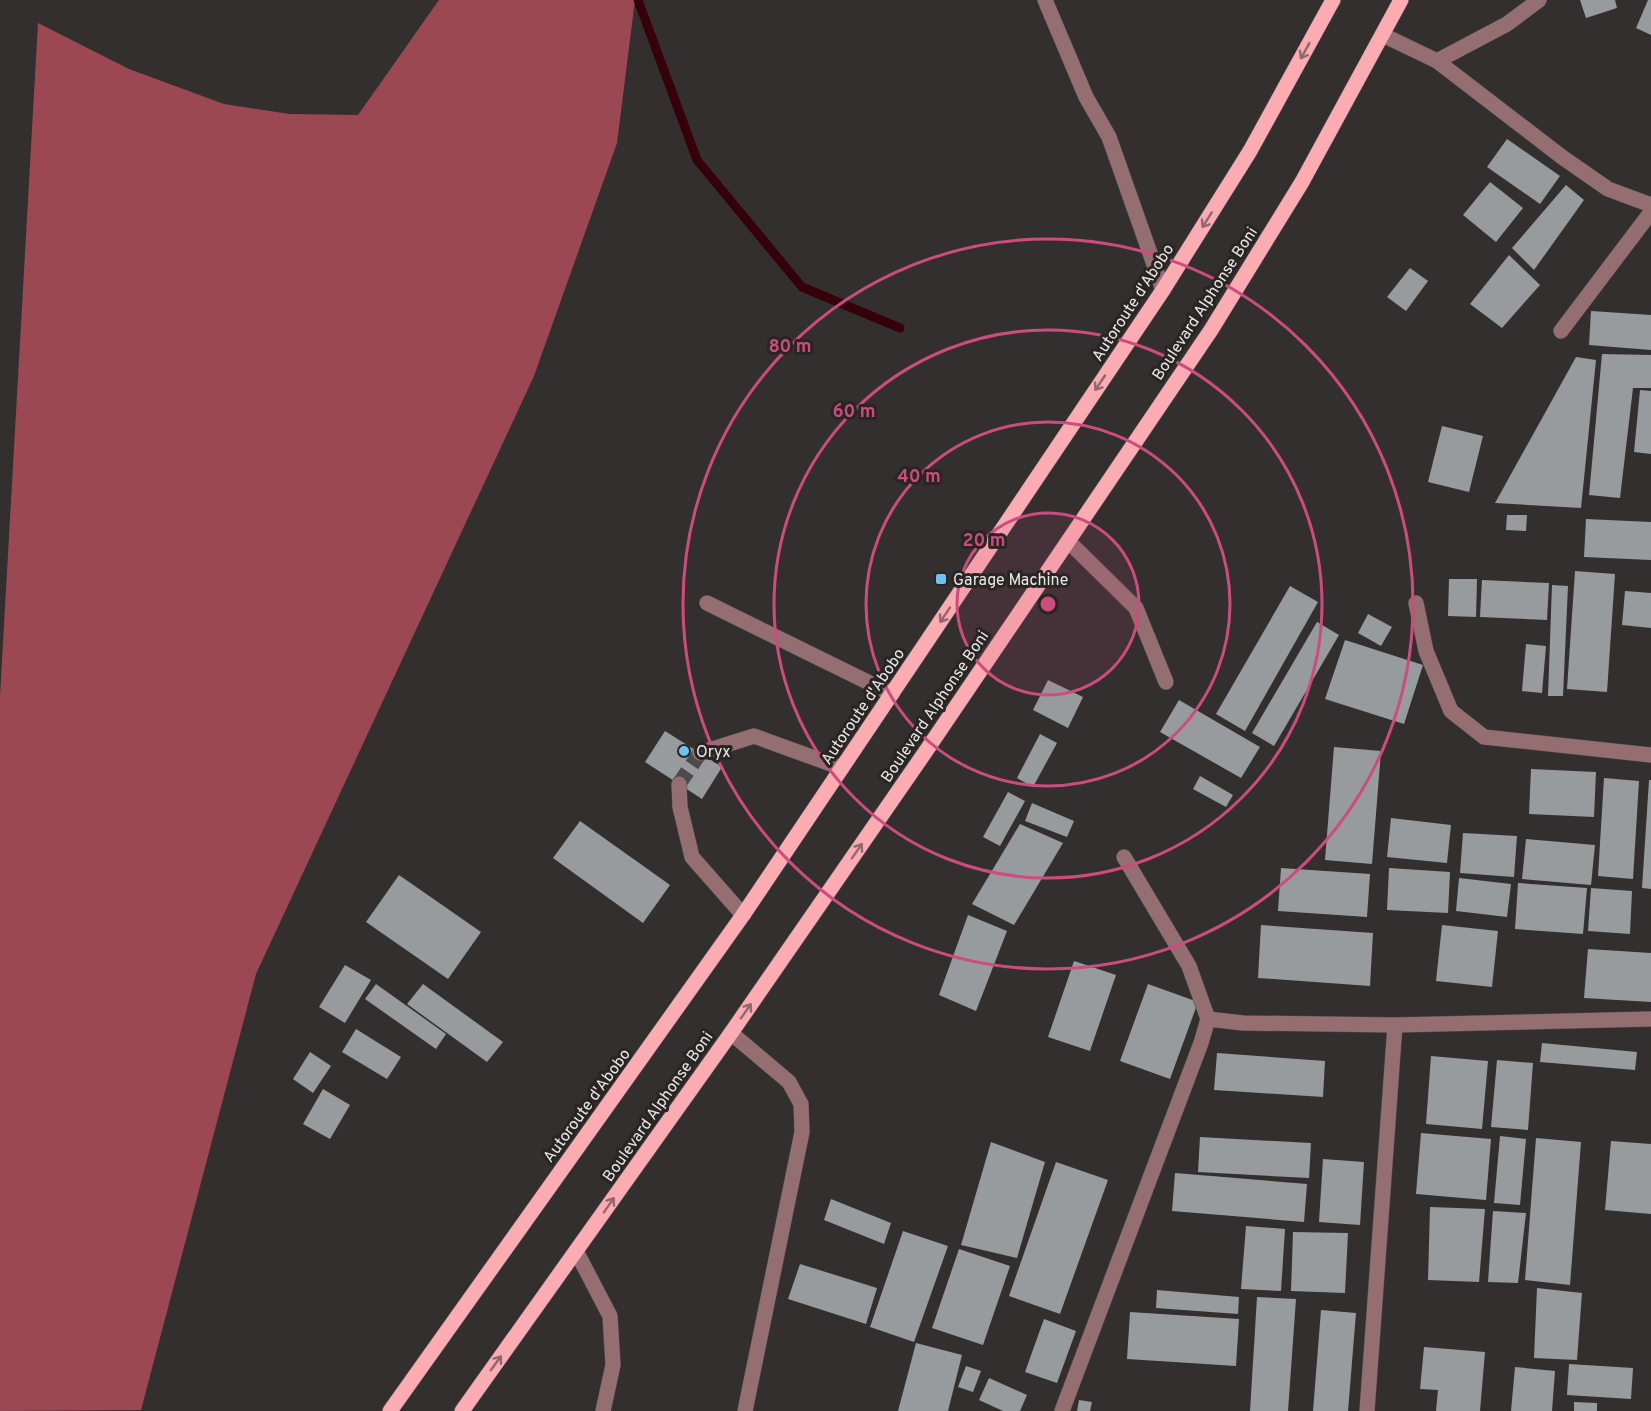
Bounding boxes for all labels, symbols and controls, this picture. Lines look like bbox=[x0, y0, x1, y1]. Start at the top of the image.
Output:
one-way arrow bbox=[1299, 42, 1310, 60]
one-way arrow bbox=[1200, 211, 1212, 228]
street label: Boulevard Alphonse Boni bbox=[1149, 224, 1263, 385]
street label: Autoroute d'Abobo bbox=[1088, 240, 1179, 366]
text: 80 m bbox=[768, 336, 812, 359]
one-way arrow bbox=[1094, 374, 1106, 391]
text: 60 m bbox=[832, 401, 876, 424]
text: 40 m bbox=[897, 466, 941, 489]
text: 20 m bbox=[962, 530, 1006, 553]
place label: Garage Machine bbox=[953, 571, 1068, 591]
marker: Garage Machine bbox=[934, 572, 948, 586]
centre of rings bbox=[1038, 594, 1058, 614]
one-way arrow bbox=[939, 606, 951, 622]
street label: Boulevard Alphonse Boni bbox=[877, 627, 994, 787]
street label: Autoroute d'Abobo bbox=[817, 645, 910, 769]
place label: Oryx bbox=[696, 743, 731, 763]
marker: Oryx bbox=[677, 744, 691, 758]
one-way arrow bbox=[851, 843, 863, 859]
one-way arrow bbox=[740, 1004, 752, 1020]
street label: Boulevard Alphonse Boni bbox=[599, 1028, 718, 1186]
street label: Autoroute d'Abobo bbox=[540, 1045, 636, 1167]
one-way arrow bbox=[603, 1197, 615, 1213]
one-way arrow bbox=[490, 1356, 502, 1372]

